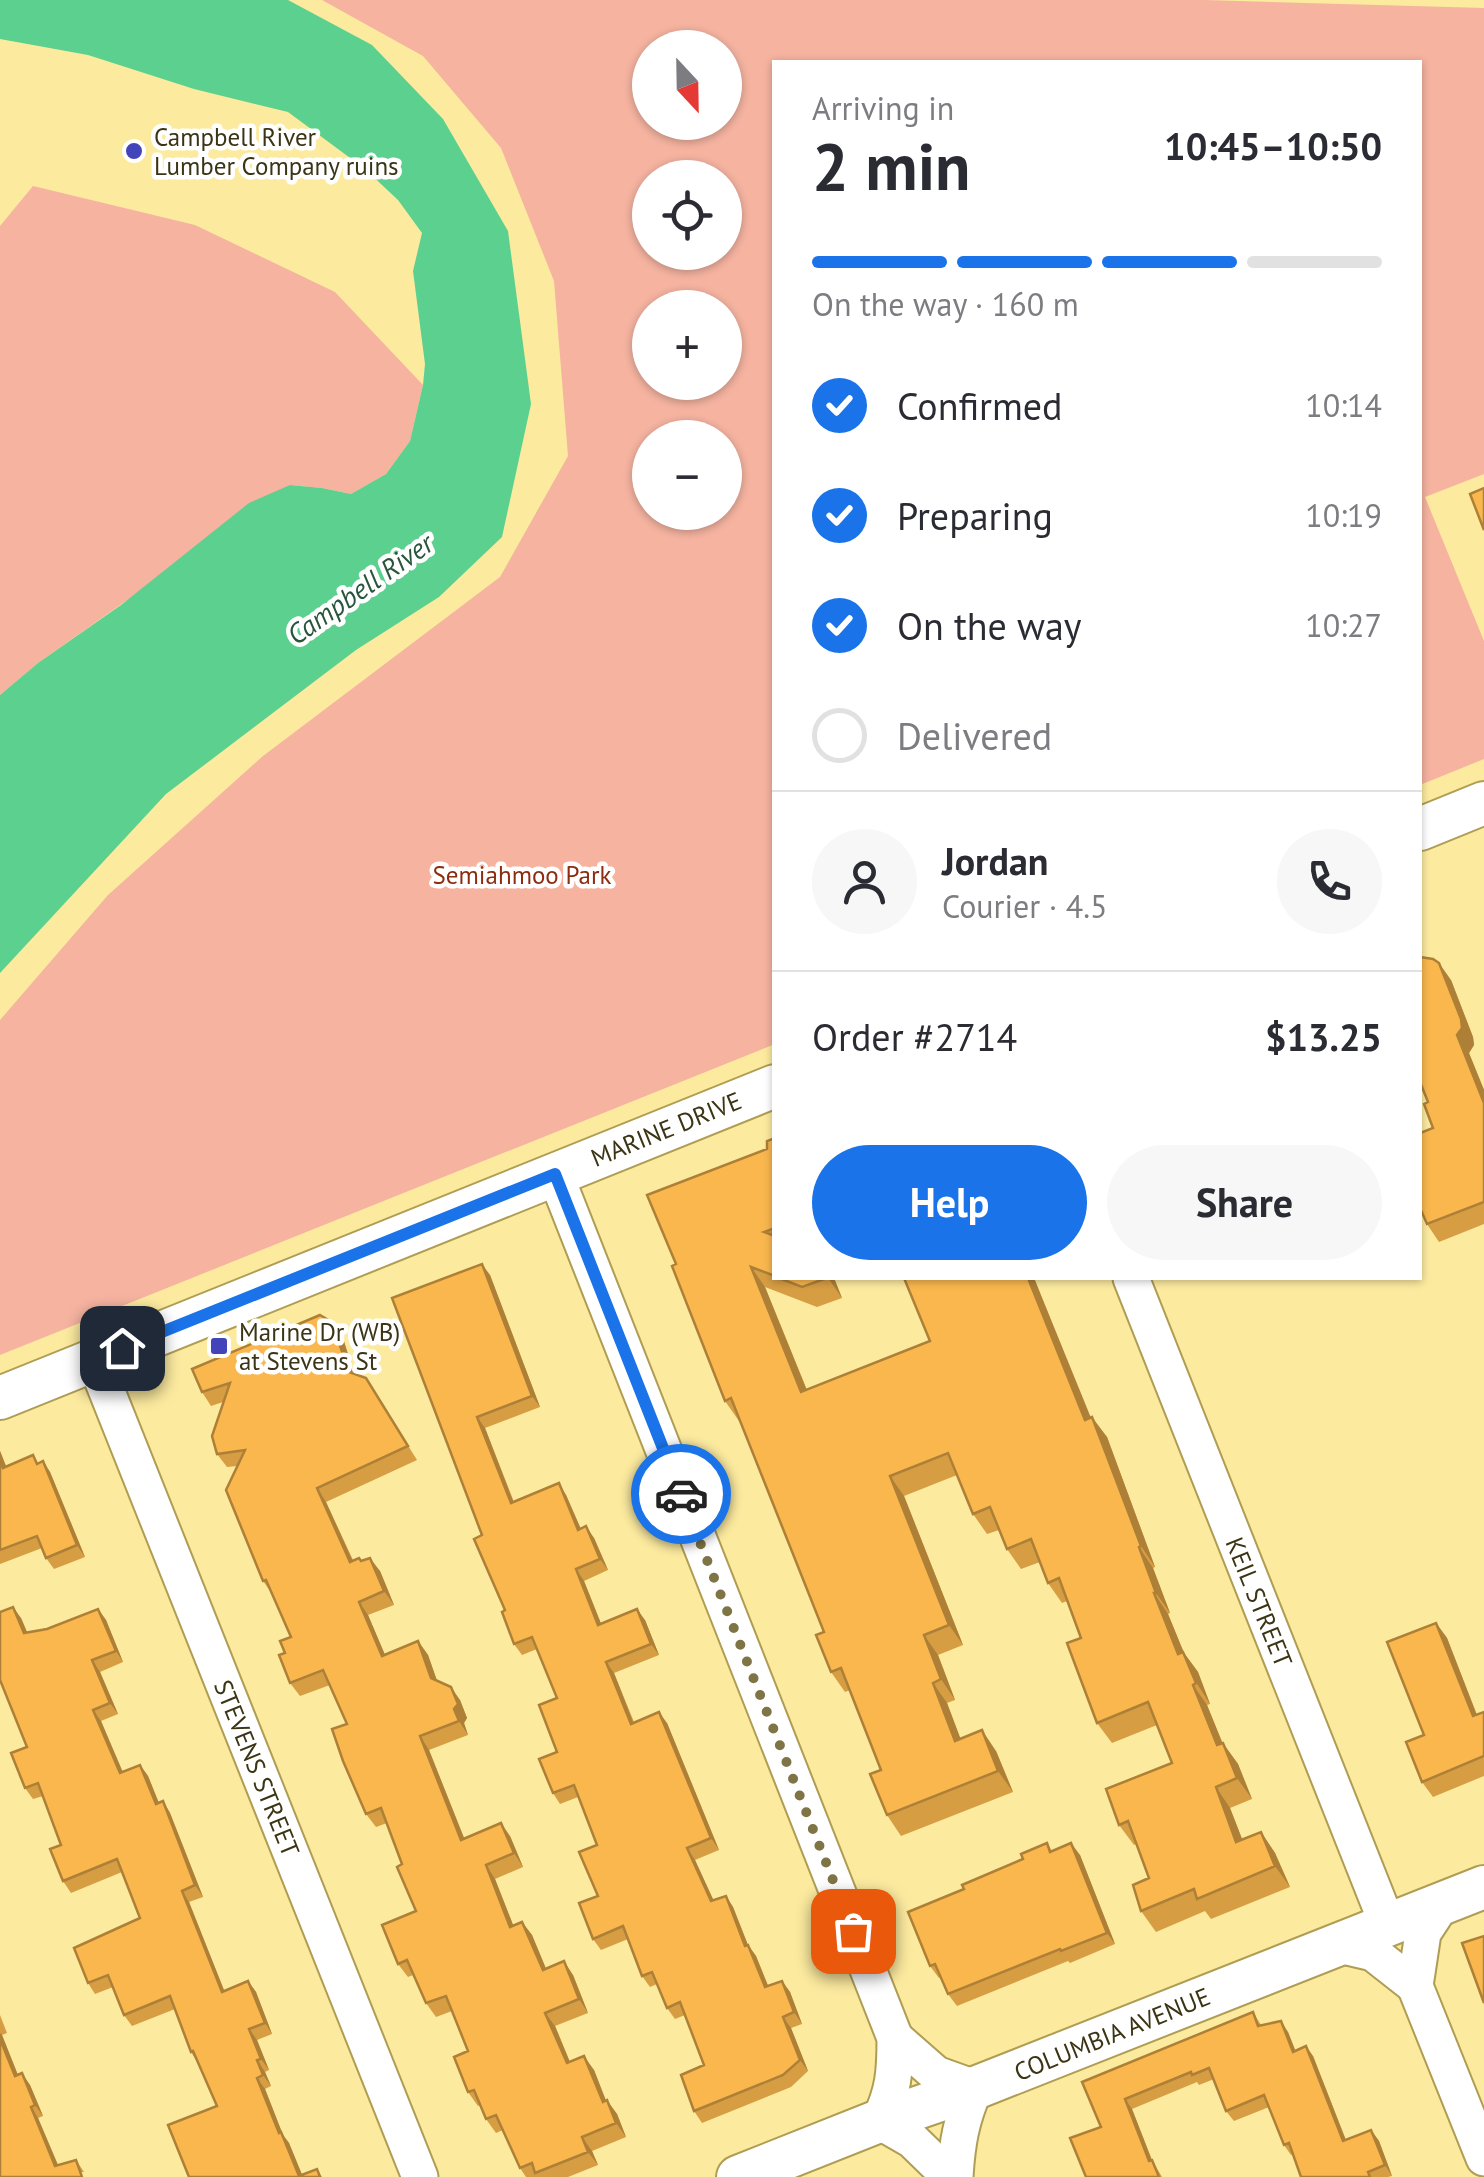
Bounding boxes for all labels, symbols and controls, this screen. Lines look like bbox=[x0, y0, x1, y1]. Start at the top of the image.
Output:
north arrow bbox=[632, 30, 742, 140]
map controls bbox=[632, 30, 742, 530]
text: Arriving in bbox=[812, 87, 954, 129]
place label: Campbell River Lumber Company ruins bbox=[154, 121, 399, 182]
text: 10:45–10:50 bbox=[1164, 121, 1382, 170]
text: 2 min bbox=[812, 124, 971, 208]
marker: Campbell River Lumber Company ruins bbox=[123, 140, 145, 162]
button: locate bbox=[632, 160, 742, 270]
text: On the way · 160 m bbox=[812, 283, 1079, 325]
button: + bbox=[632, 290, 742, 400]
icon: check bbox=[812, 378, 867, 433]
text: Confirmed bbox=[897, 381, 1063, 430]
text: 10:14 bbox=[1305, 384, 1382, 426]
button: − bbox=[632, 420, 742, 530]
icon: check bbox=[812, 488, 867, 543]
text: Preparing bbox=[897, 491, 1053, 540]
text: 10:19 bbox=[1305, 494, 1382, 536]
water label: Campbell River bbox=[279, 524, 442, 653]
icon: check bbox=[812, 598, 867, 653]
text: On the way bbox=[897, 601, 1082, 650]
text: 10:27 bbox=[1305, 604, 1382, 646]
text: Delivered bbox=[897, 711, 1052, 760]
button: person bbox=[812, 829, 917, 934]
button: phone bbox=[1277, 829, 1382, 934]
text: Jordan bbox=[942, 836, 1048, 885]
park label: Semiahmoo Park bbox=[433, 859, 611, 891]
text: Courier · 4.5 bbox=[942, 885, 1108, 927]
text: Order #2714 bbox=[812, 1012, 1017, 1061]
text: $13.25 bbox=[1265, 1012, 1382, 1061]
street label: MARINE DRIVE bbox=[586, 1084, 746, 1174]
button: Help bbox=[812, 1145, 1087, 1260]
button: Share bbox=[1107, 1145, 1382, 1260]
pin bbox=[80, 1306, 165, 1391]
place label: Marine Dr (WB) at Stevens St bbox=[239, 1316, 400, 1377]
icon: home bbox=[95, 1321, 150, 1376]
marker: Marine Dr (WB) at Stevens St bbox=[208, 1335, 230, 1357]
courier bbox=[631, 1444, 731, 1544]
icon: car bbox=[654, 1467, 709, 1522]
street label: KEIL STREET bbox=[1218, 1532, 1300, 1672]
street label: STEVENS STREET bbox=[207, 1675, 307, 1861]
pin bbox=[811, 1889, 896, 1974]
icon: bag bbox=[826, 1904, 881, 1959]
street label: COLUMBIA AVENUE bbox=[1009, 1980, 1215, 2088]

